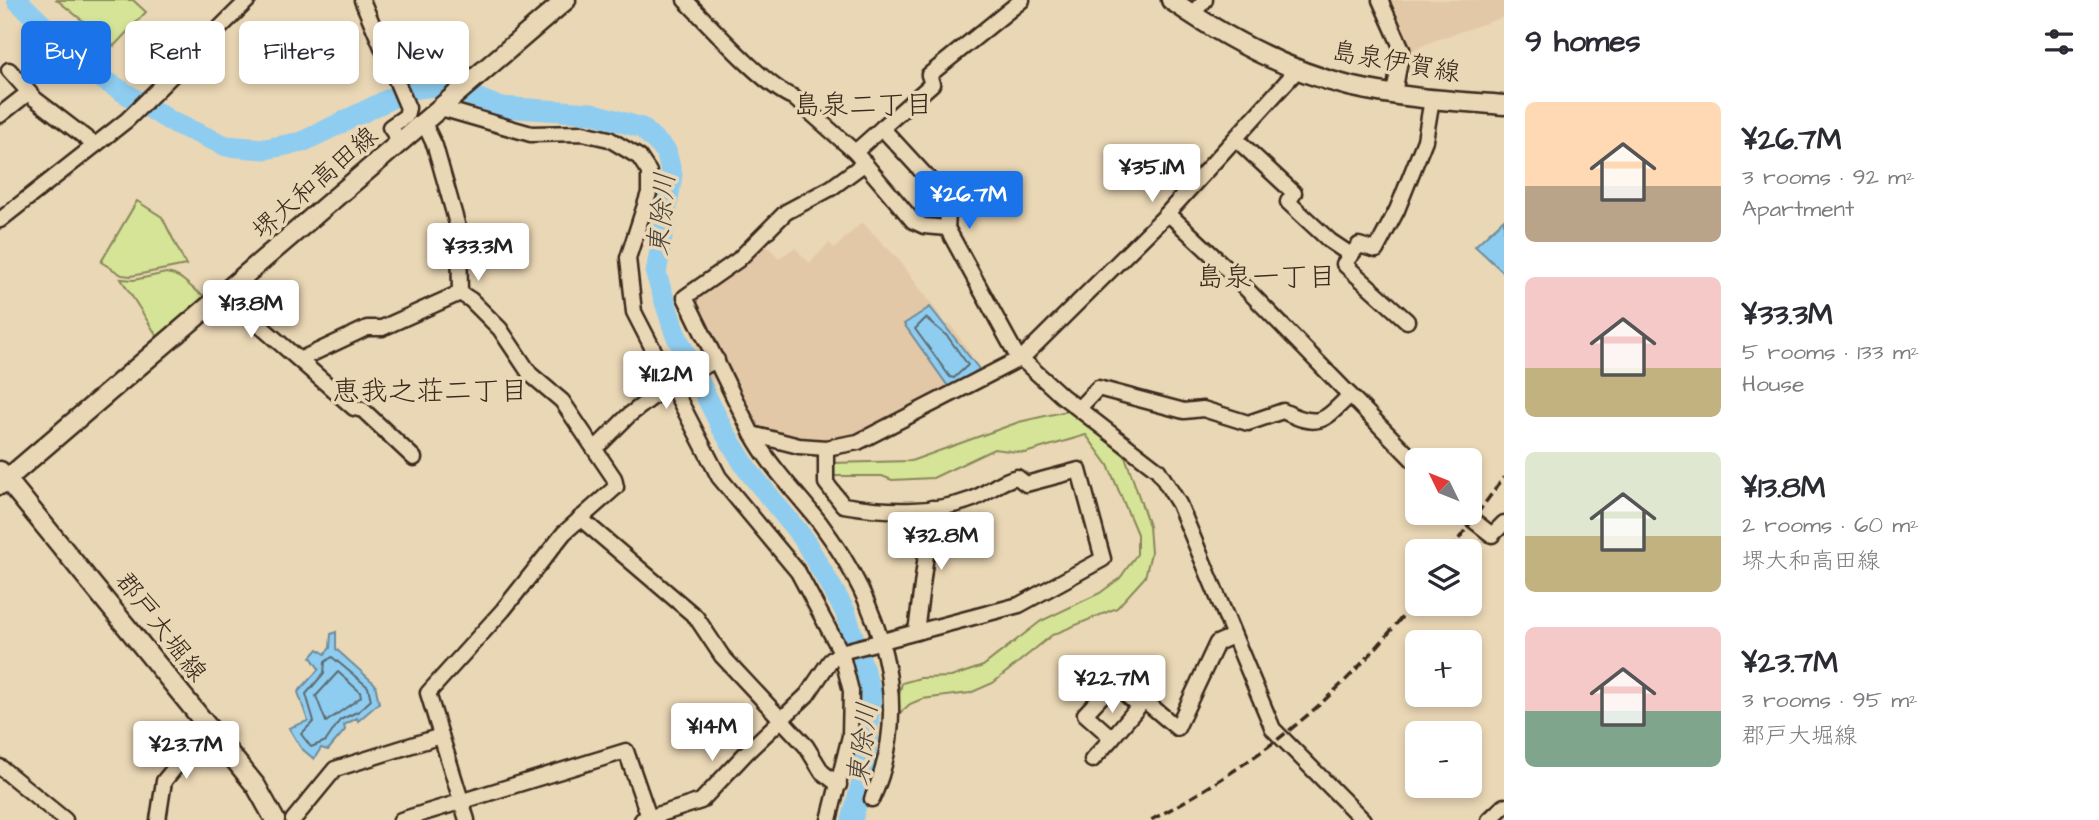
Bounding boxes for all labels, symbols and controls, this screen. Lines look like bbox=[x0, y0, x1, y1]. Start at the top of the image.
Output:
chip: Buy bbox=[21, 21, 111, 84]
chip: Rent bbox=[125, 21, 225, 84]
chip: Filters bbox=[239, 21, 359, 84]
chip: New bbox=[373, 21, 469, 84]
text: 9 homes bbox=[1525, 21, 1640, 63]
icon: filters bbox=[2040, 23, 2078, 61]
street label: 島泉伊賀線 bbox=[1329, 33, 1463, 91]
district label: 島泉二丁目 bbox=[793, 86, 933, 125]
street label: 堺大和高田線 bbox=[244, 118, 386, 248]
text: ¥26.7M bbox=[1742, 119, 1842, 161]
icon: home bbox=[1581, 130, 1665, 214]
pin: ¥35.1M bbox=[1095, 144, 1209, 204]
text: ¥35.1M bbox=[1119, 151, 1185, 183]
text: 3 rooms · 92 m² bbox=[1742, 161, 1915, 193]
water label: 東除川 bbox=[639, 170, 685, 258]
pin: ¥26.7M bbox=[912, 172, 1026, 231]
text: ¥26.7M bbox=[931, 178, 1007, 210]
text: Apartment bbox=[1742, 193, 1854, 225]
pin: ¥33.3M bbox=[421, 224, 535, 283]
text: ¥33.3M bbox=[443, 230, 513, 262]
district label: 島泉一丁目 bbox=[1196, 258, 1336, 297]
pin: ¥13.8M bbox=[194, 280, 308, 340]
text: ¥13.8M bbox=[219, 287, 283, 319]
text: ¥33.3M bbox=[1742, 294, 1833, 336]
icon: home bbox=[1581, 305, 1665, 389]
text: 5 rooms · 133 m² bbox=[1742, 336, 1919, 368]
pin: ¥11.2M bbox=[609, 352, 723, 411]
text: ¥11.2M bbox=[639, 358, 693, 390]
text: House bbox=[1742, 368, 1805, 400]
district label: 恵我之荘二丁目 bbox=[332, 372, 528, 411]
north arrow bbox=[1405, 448, 1482, 525]
map controls bbox=[1405, 448, 1482, 798]
text: ¥13.8M bbox=[1742, 467, 1826, 509]
icon: home bbox=[1581, 480, 1665, 564]
text: 2 rooms · 60 m² bbox=[1742, 509, 1919, 541]
pin: ¥32.8M bbox=[884, 512, 998, 572]
text: ¥32.8M bbox=[904, 519, 978, 551]
button: layers bbox=[1405, 539, 1482, 616]
text: 堺大和高田線 bbox=[1742, 545, 1880, 577]
street label: 郡戸大堀線 bbox=[107, 565, 215, 689]
button: + bbox=[1405, 630, 1482, 707]
text: ¥23.7M bbox=[1742, 642, 1838, 684]
icon: home bbox=[1581, 655, 1665, 739]
pin: ¥22.7M bbox=[1055, 656, 1169, 715]
text: ¥22.7M bbox=[1074, 662, 1150, 694]
text: 3 rooms · 95 m² bbox=[1742, 684, 1918, 716]
water label: 東除川 bbox=[839, 700, 887, 788]
pin: ¥14M bbox=[671, 704, 753, 763]
text: ¥14M bbox=[687, 710, 737, 742]
text: 郡戸大堀線 bbox=[1742, 720, 1857, 752]
button: − bbox=[1405, 721, 1482, 798]
pin: ¥23.7M bbox=[129, 722, 243, 781]
text: ¥23.7M bbox=[149, 728, 223, 760]

